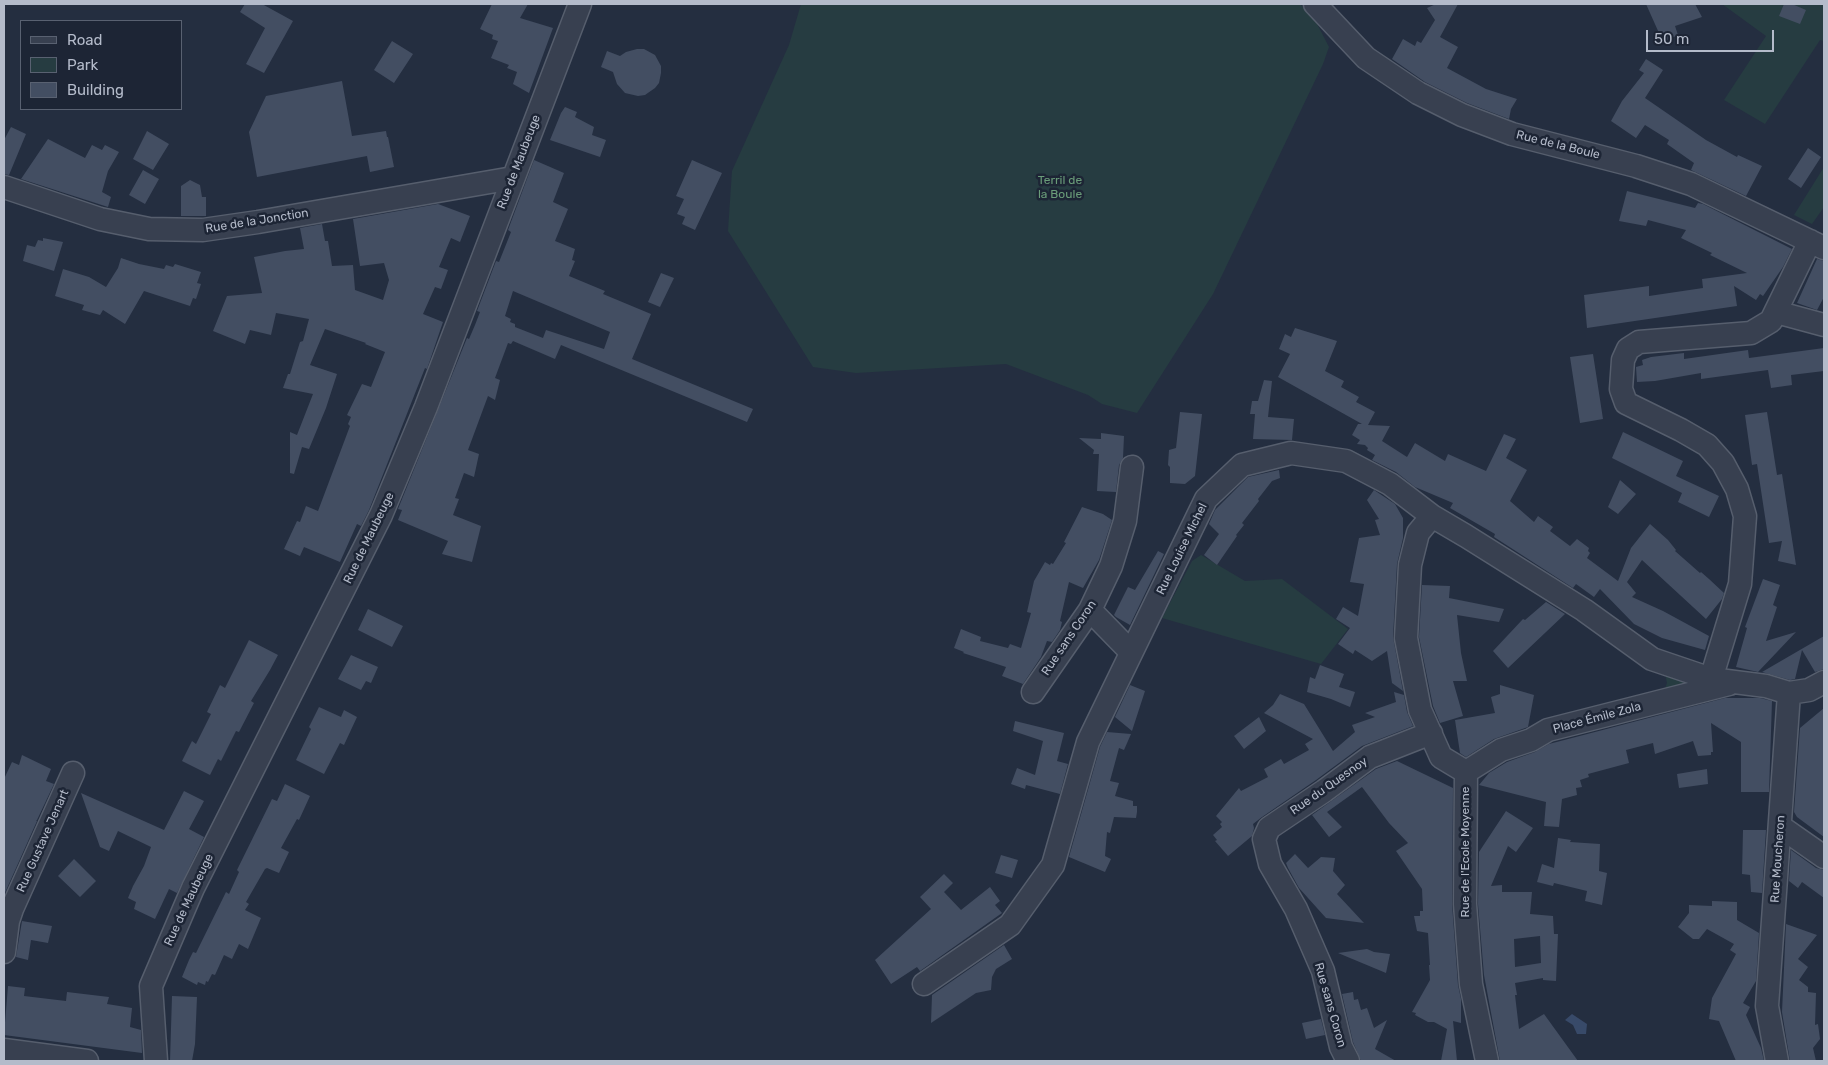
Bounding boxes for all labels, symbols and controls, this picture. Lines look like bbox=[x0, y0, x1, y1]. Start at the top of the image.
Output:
legend bbox=[20, 20, 182, 110]
scale bar bbox=[1648, 20, 1776, 52]
text: 50 m bbox=[1654, 30, 1689, 48]
text: Road bbox=[67, 31, 103, 49]
text: Park bbox=[67, 56, 98, 74]
text: Building bbox=[67, 81, 124, 99]
street label: Rue de Maubeuge bbox=[494, 113, 544, 211]
street label: Rue de la Boule bbox=[1515, 128, 1601, 162]
park label: Terril de la Boule bbox=[1038, 174, 1082, 202]
street label: Rue de la Jonction bbox=[204, 206, 310, 236]
street label: Rue de Maubeuge bbox=[341, 490, 397, 586]
street label: Rue Louise Michel bbox=[1154, 501, 1210, 597]
street label: Rue sans Coron bbox=[1039, 598, 1099, 678]
street label: Place Émile Zola bbox=[1551, 699, 1643, 737]
street label: Rue du Quesnoy bbox=[1288, 754, 1370, 818]
street label: Rue Gustave Jenart bbox=[14, 787, 72, 895]
street label: Rue de l'Ecole Moyenne bbox=[1459, 787, 1473, 917]
street label: Rue Moucheron bbox=[1768, 815, 1788, 903]
street label: Rue de Maubeuge bbox=[161, 852, 217, 948]
street label: Rue sans Coron bbox=[1311, 961, 1349, 1049]

